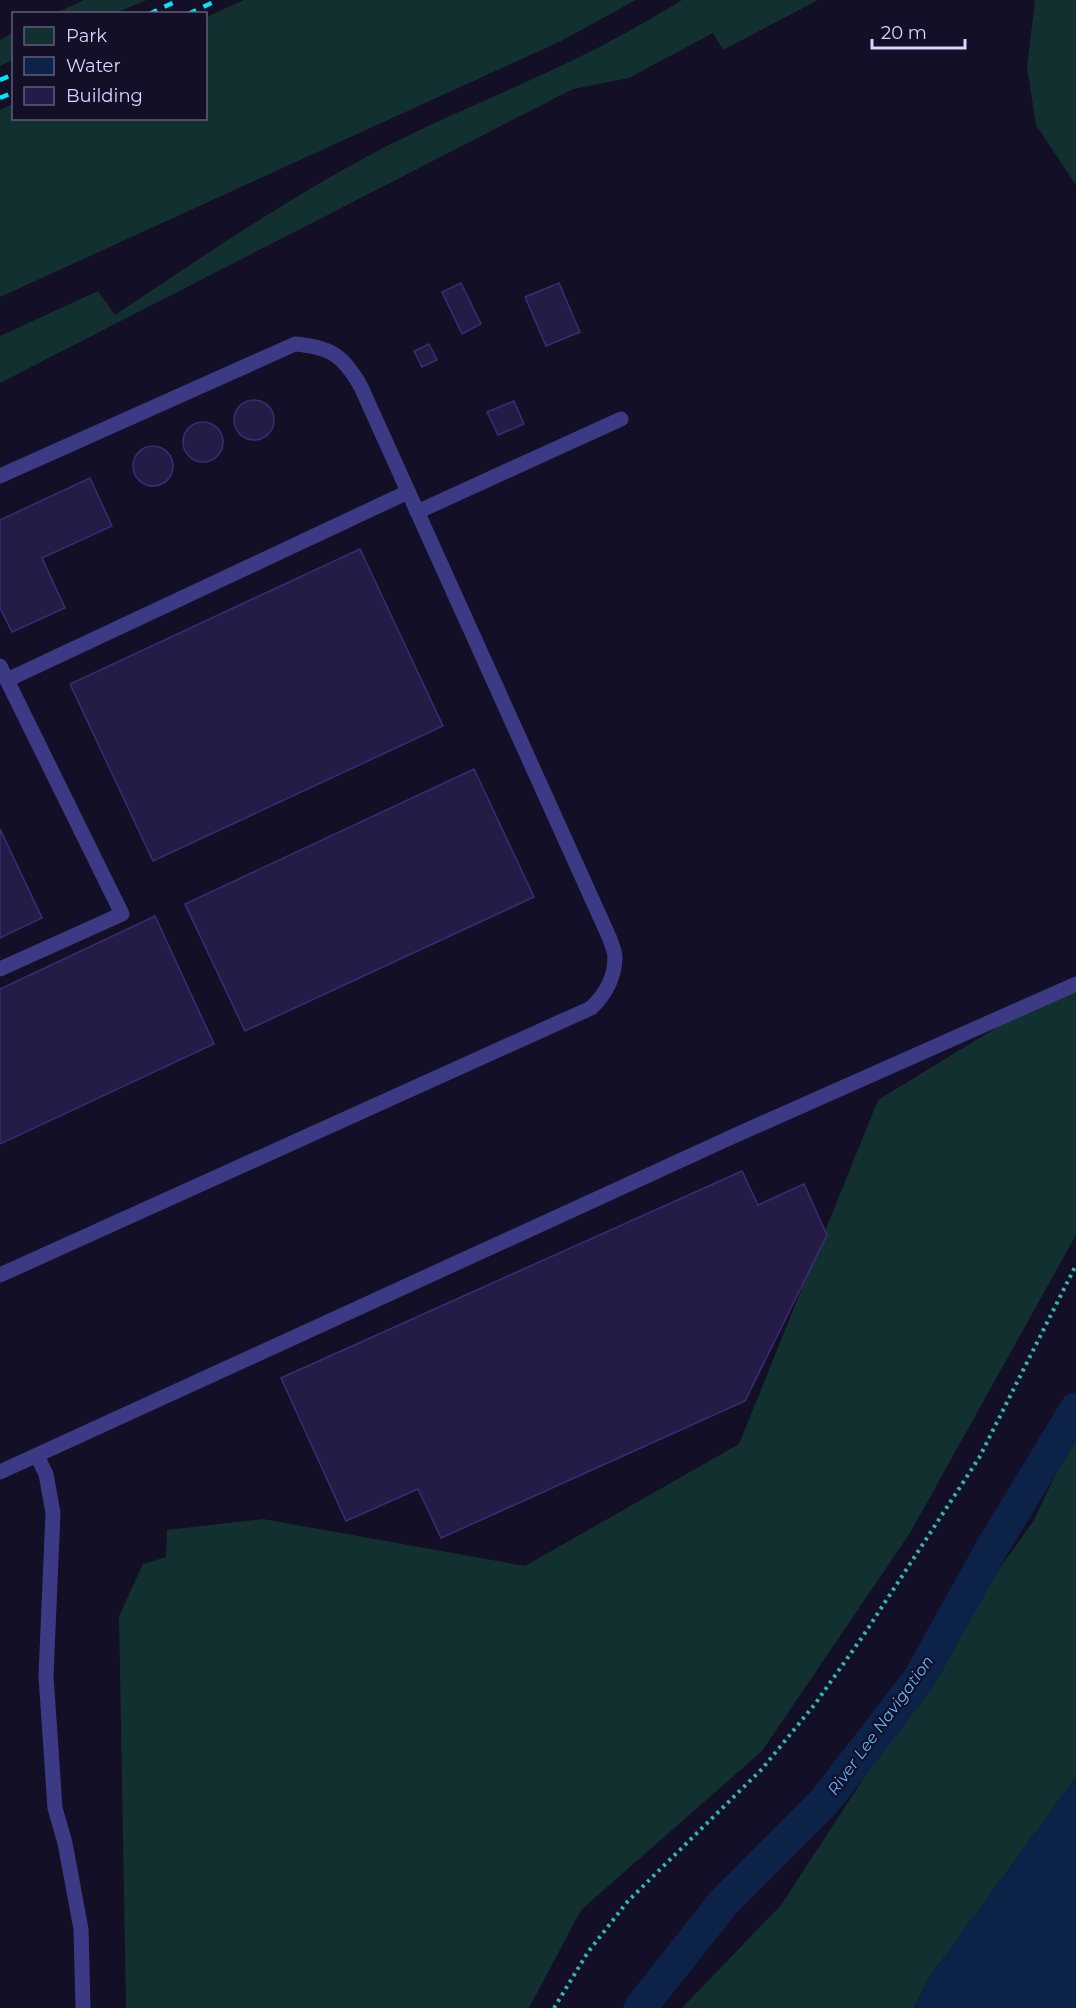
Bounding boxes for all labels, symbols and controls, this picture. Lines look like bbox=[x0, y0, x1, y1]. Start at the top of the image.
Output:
legend bbox=[12, 12, 207, 120]
scale bar bbox=[872, 12, 965, 50]
text: 20 m bbox=[881, 22, 927, 44]
text: Park bbox=[66, 25, 107, 47]
text: Water bbox=[66, 55, 121, 77]
text: Building bbox=[66, 85, 143, 107]
water label: River Lee Navigation bbox=[823, 1652, 937, 1799]

